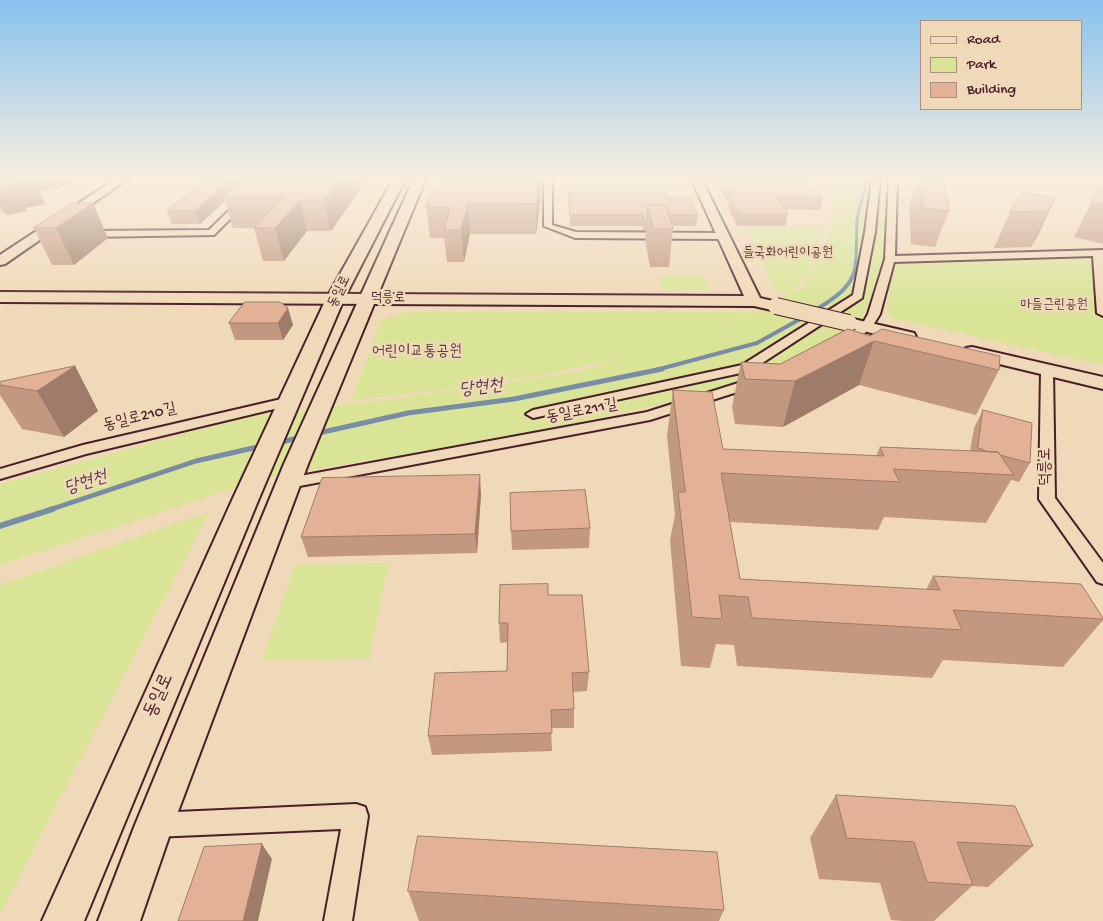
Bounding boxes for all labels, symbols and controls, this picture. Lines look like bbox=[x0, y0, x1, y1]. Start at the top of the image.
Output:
legend bbox=[920, 20, 1083, 110]
text: Road bbox=[967, 31, 1000, 49]
text: Park bbox=[967, 56, 996, 74]
text: Building bbox=[967, 81, 1016, 99]
park label: 들국화어린이공원 bbox=[743, 246, 833, 262]
street label: 동일로 bbox=[325, 273, 355, 311]
street label: 덕릉로 bbox=[371, 291, 405, 307]
park label: 마들근린공원 bbox=[1020, 298, 1088, 314]
park label: 어린이교통공원 bbox=[372, 343, 462, 363]
water label: 당현천 bbox=[458, 376, 504, 402]
street label: 동일로211길 bbox=[545, 396, 619, 428]
street label: 동일로210길 bbox=[101, 400, 179, 436]
street label: 덕릉로 bbox=[1037, 448, 1057, 486]
water label: 당현천 bbox=[62, 467, 110, 501]
street label: 동일로 bbox=[140, 670, 180, 722]

